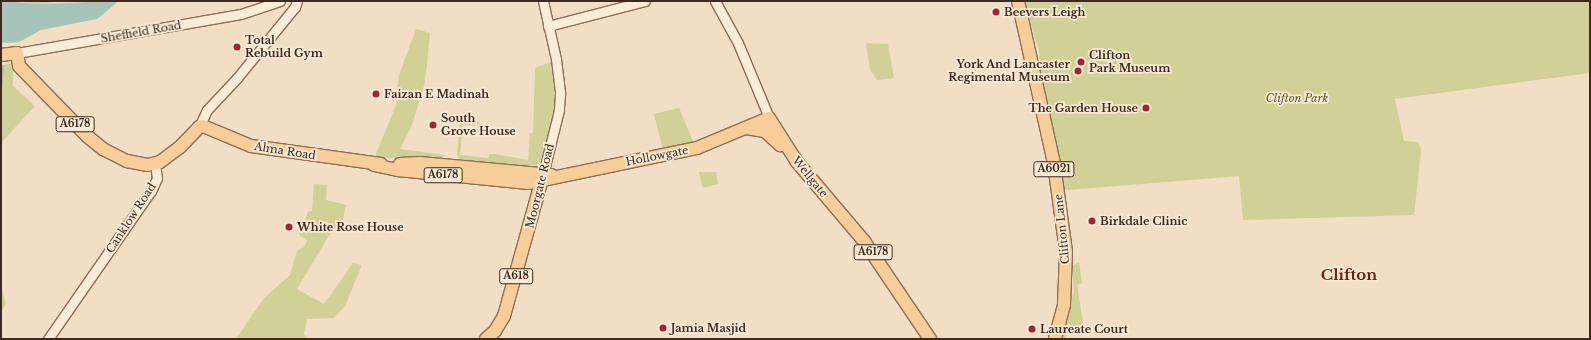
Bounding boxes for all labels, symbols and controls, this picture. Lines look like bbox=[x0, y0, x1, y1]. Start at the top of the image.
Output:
place label: Beevers Leigh bbox=[1004, 5, 1085, 19]
marker: Beevers Leigh bbox=[991, 7, 1001, 17]
street label: Sheffield Road bbox=[100, 18, 182, 46]
place label: Total Rebuild Gym bbox=[245, 34, 323, 60]
marker: Total Rebuild Gym bbox=[232, 42, 242, 52]
place label: Clifton Park Museum bbox=[1089, 49, 1170, 75]
marker: Clifton Park Museum bbox=[1076, 57, 1086, 67]
place label: York And Lancaster Regimental Museum bbox=[948, 58, 1070, 84]
marker: York And Lancaster Regimental Museum bbox=[1073, 66, 1083, 76]
place label: Faizan E Madinah bbox=[384, 87, 489, 101]
marker: Faizan E Madinah bbox=[371, 89, 381, 99]
park label: Clifton Park bbox=[1266, 91, 1328, 105]
place label: The Garden House bbox=[1029, 101, 1138, 115]
marker: The Garden House bbox=[1141, 103, 1151, 113]
place label: South Grove House bbox=[441, 112, 516, 138]
road number: A6178 bbox=[55, 116, 95, 132]
marker: South Grove House bbox=[428, 120, 438, 130]
street label: Alma Road bbox=[253, 140, 317, 162]
street label: Moorgate Road bbox=[523, 142, 557, 230]
street label: Hollowgate bbox=[625, 143, 689, 169]
street label: Wellgate bbox=[790, 154, 830, 200]
road number: A6021 bbox=[1033, 161, 1075, 177]
road number: A6178 bbox=[423, 167, 463, 183]
street label: Canklow Road bbox=[103, 180, 159, 256]
street label: Clifton Lane bbox=[1052, 193, 1072, 265]
place label: Birkdale Clinic bbox=[1100, 214, 1188, 228]
marker: Birkdale Clinic bbox=[1087, 216, 1097, 226]
place label: White Rose House bbox=[297, 220, 404, 234]
marker: White Rose House bbox=[284, 222, 294, 232]
road number: A6178 bbox=[853, 244, 893, 260]
district label: Clifton bbox=[1321, 266, 1377, 284]
road number: A618 bbox=[499, 268, 533, 284]
place label: Jamia Masjid bbox=[671, 321, 746, 335]
place label: Laureate Court bbox=[1040, 322, 1128, 336]
marker: Jamia Masjid bbox=[658, 323, 668, 333]
marker: Laureate Court bbox=[1027, 324, 1037, 334]

